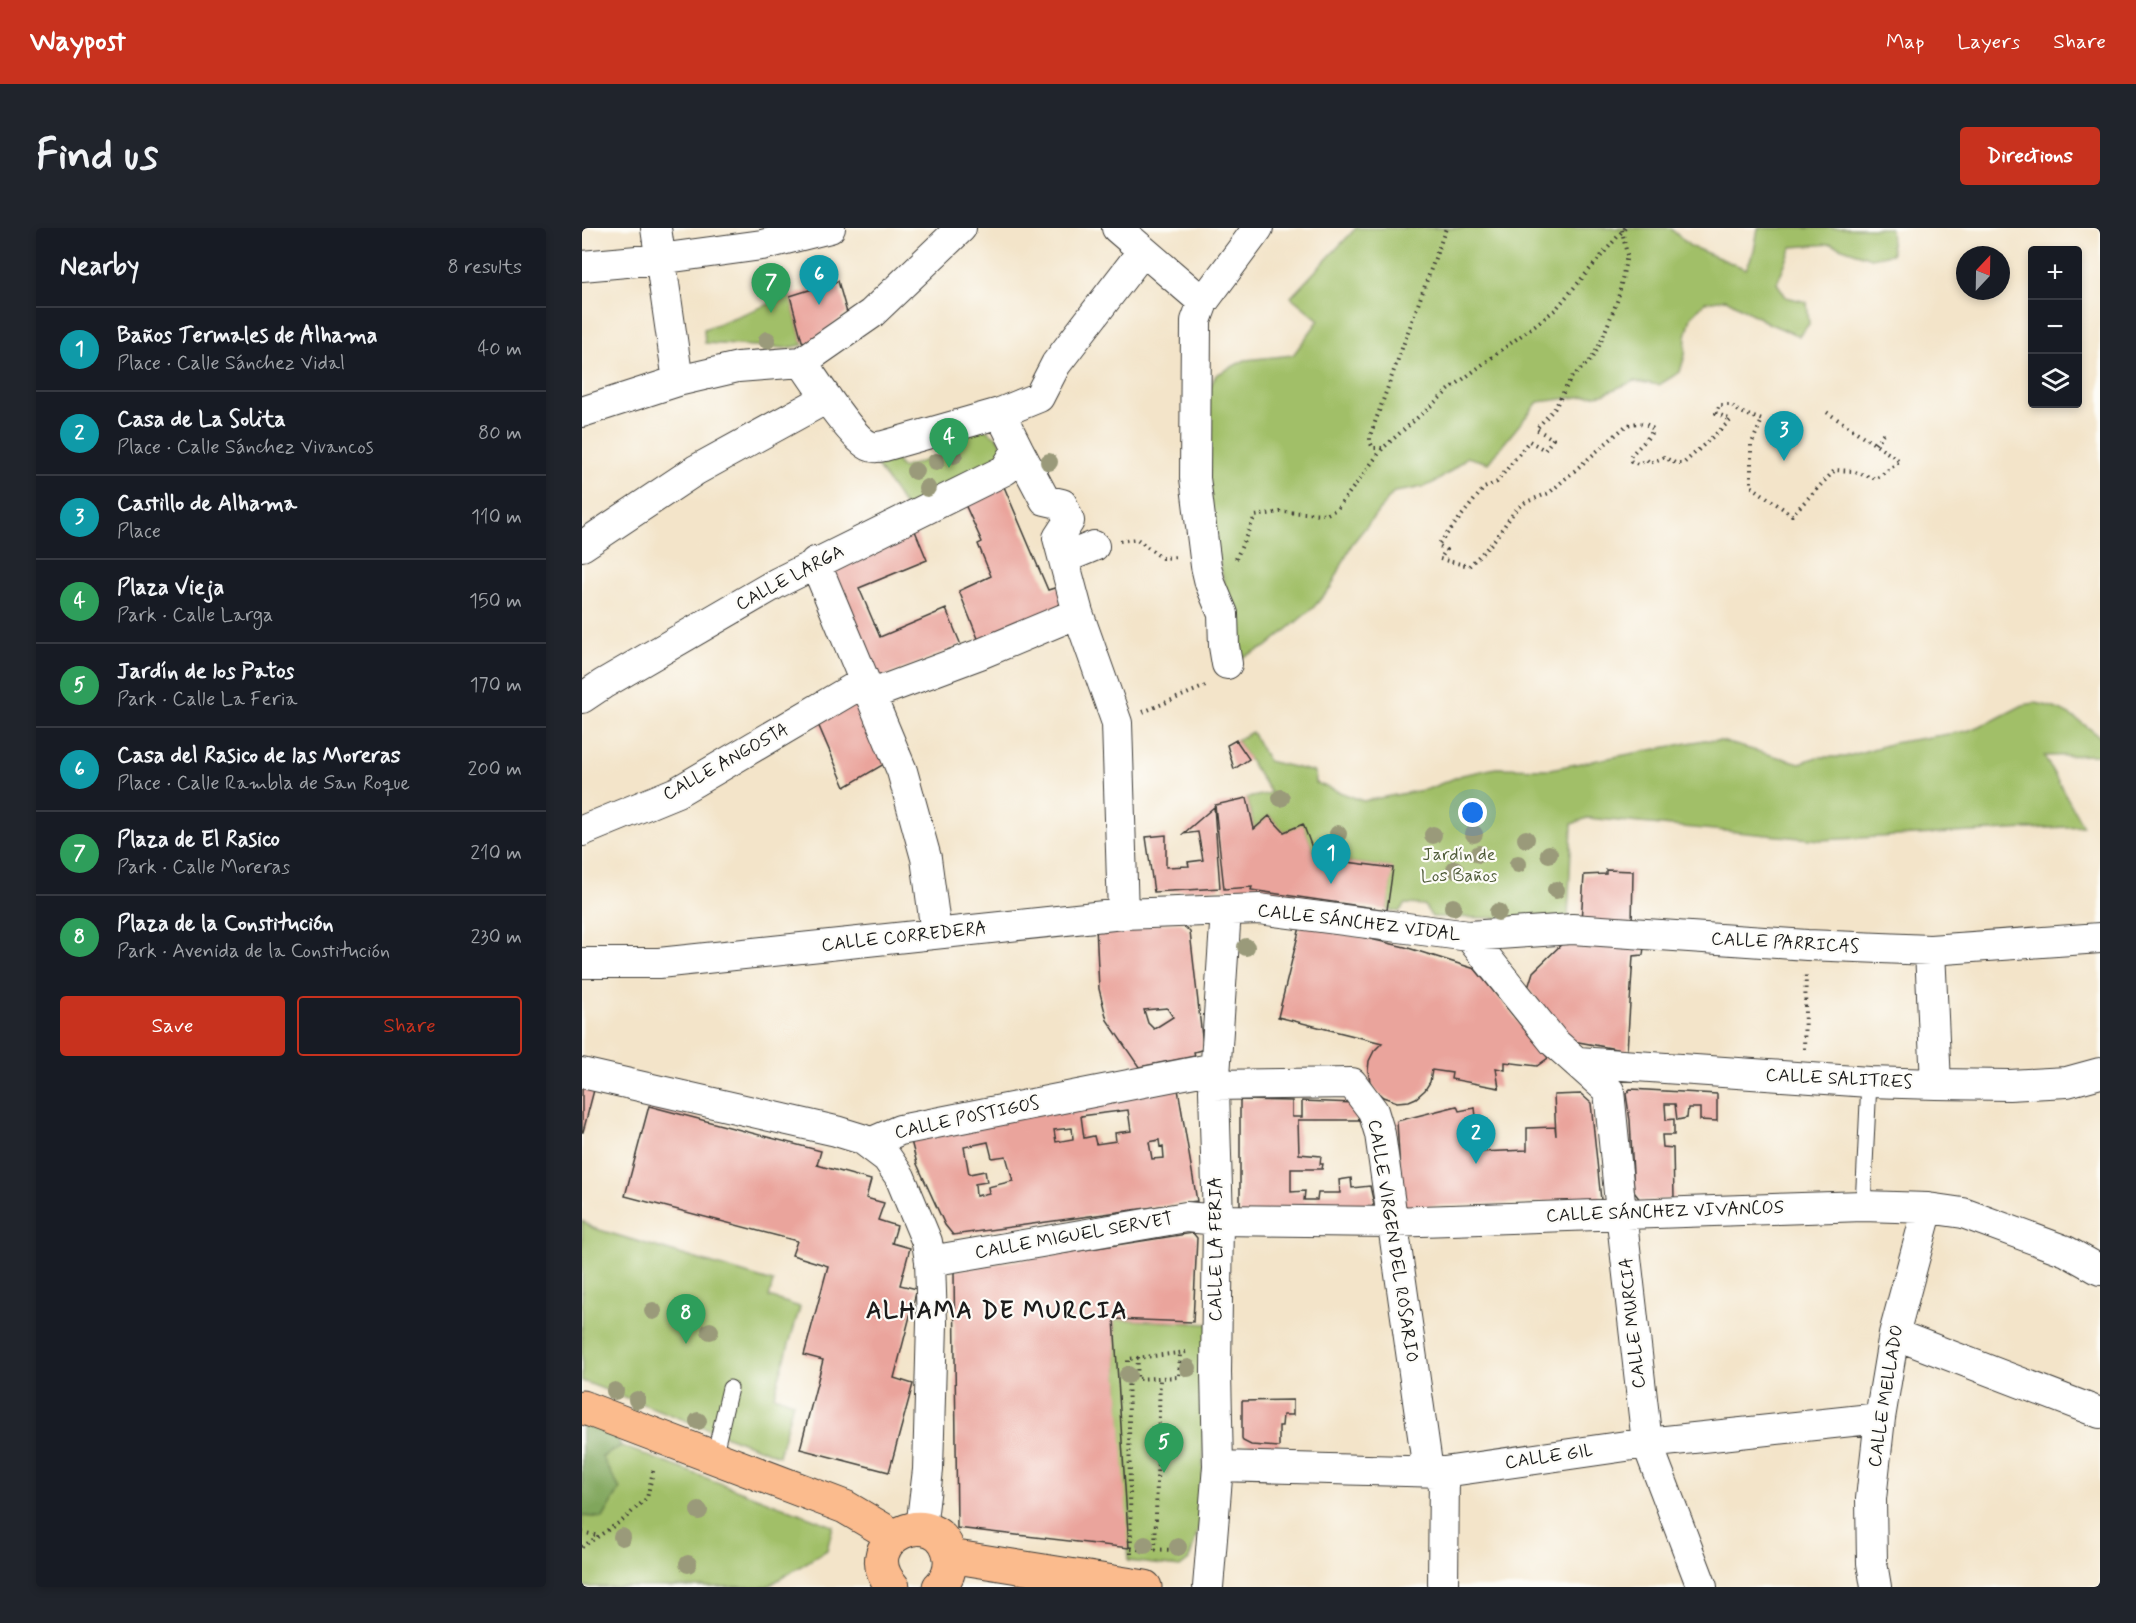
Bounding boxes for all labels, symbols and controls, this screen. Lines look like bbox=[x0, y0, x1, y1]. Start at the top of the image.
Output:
text: Waypost bbox=[30, 24, 126, 61]
text: Map bbox=[1886, 28, 1924, 56]
text: Layers bbox=[1957, 28, 2020, 56]
text: Share bbox=[2053, 28, 2106, 56]
button: Directions bbox=[1960, 127, 2100, 185]
text: Find us bbox=[36, 129, 158, 184]
north arrow bbox=[1956, 246, 2010, 300]
map controls bbox=[2028, 246, 2082, 408]
button: + bbox=[2028, 246, 2082, 300]
text: Nearby bbox=[60, 250, 139, 284]
text: 8 results bbox=[448, 254, 522, 281]
pin: 6 bbox=[800, 256, 838, 305]
pin: 7 bbox=[752, 264, 790, 313]
button: − bbox=[2028, 300, 2082, 354]
text: Baños Termales de Alhama bbox=[117, 322, 378, 350]
text: 1 bbox=[75, 336, 84, 363]
text: 40 m bbox=[478, 336, 522, 363]
text: Place · Calle Sánchez Vidal bbox=[117, 350, 345, 377]
button: layers bbox=[2028, 354, 2082, 408]
text: Casa de La Solita bbox=[117, 406, 286, 434]
pin: 3 bbox=[1764, 412, 1804, 461]
pin: 4 bbox=[930, 418, 968, 468]
text: 2 bbox=[75, 420, 84, 447]
text: 80 m bbox=[478, 420, 522, 447]
text: Place · Calle Sánchez Vivancos bbox=[117, 434, 374, 461]
text: Castillo de Alhama bbox=[117, 490, 297, 518]
text: 3 bbox=[75, 504, 84, 531]
text: 110 m bbox=[471, 504, 522, 531]
text: Place bbox=[117, 518, 161, 545]
street label: CALLE LARGA bbox=[732, 539, 848, 617]
text: Plaza Vieja bbox=[117, 574, 224, 602]
text: 4 bbox=[74, 588, 85, 615]
text: 150 m bbox=[469, 588, 522, 615]
text: Park · Calle Larga bbox=[117, 602, 273, 629]
text: Jardín de los Patos bbox=[117, 658, 294, 686]
text: 5 bbox=[74, 672, 86, 699]
text: 170 m bbox=[470, 672, 522, 699]
text: Park · Calle La Feria bbox=[117, 686, 297, 713]
street label: CALLE ANGOSTA bbox=[659, 717, 793, 807]
text: Casa del Rasico de las Moreras bbox=[117, 742, 400, 770]
text: 6 bbox=[74, 756, 85, 783]
text: 200 m bbox=[467, 756, 522, 783]
text: Place · Calle Rambla de San Roque bbox=[117, 770, 410, 797]
your location bbox=[1458, 798, 1487, 827]
text: Plaza de El Rasico bbox=[117, 826, 280, 854]
pin: 1 bbox=[1312, 834, 1350, 884]
text: 7 bbox=[73, 840, 86, 867]
text: 210 m bbox=[470, 840, 522, 867]
park label: Jardín de Los Baños bbox=[1421, 843, 1497, 888]
text: Park · Calle Moreras bbox=[117, 854, 290, 881]
street label: CALLE SÁNCHEZ VIDAL bbox=[1256, 899, 1462, 947]
text: Plaza de la Constitución bbox=[117, 910, 334, 938]
street label: CALLE CORREDERA bbox=[820, 916, 988, 958]
text: 8 bbox=[74, 924, 85, 951]
text: 230 m bbox=[470, 924, 522, 951]
street label: CALLE PARRICAS bbox=[1710, 927, 1860, 959]
text: Park · Avenida de la Constitución bbox=[117, 938, 390, 965]
button: Save bbox=[60, 996, 285, 1056]
button: Share bbox=[297, 996, 522, 1056]
street label: CALLE SALITRES bbox=[1765, 1063, 1913, 1095]
street label: CALLE POSTIGOS bbox=[892, 1091, 1042, 1145]
pin: 2 bbox=[1456, 1114, 1496, 1164]
street label: CALLE VIRGEN DEL ROSARIO bbox=[1362, 1118, 1424, 1364]
street label: CALLE LA FERIA bbox=[1204, 1176, 1228, 1322]
street label: CALLE SÁNCHEZ VIVANCOS bbox=[1546, 1196, 1784, 1228]
street label: CALLE MIGUEL SERVET bbox=[973, 1207, 1175, 1265]
street label: CALLE MURCIA bbox=[1614, 1256, 1652, 1390]
pin: 8 bbox=[666, 1294, 706, 1344]
district label: ALHAMA DE MURCIA bbox=[866, 1296, 1128, 1327]
street label: CALLE MELLADO bbox=[1863, 1323, 1909, 1469]
pin: 5 bbox=[1144, 1424, 1184, 1473]
street label: CALLE GIL bbox=[1503, 1439, 1595, 1475]

